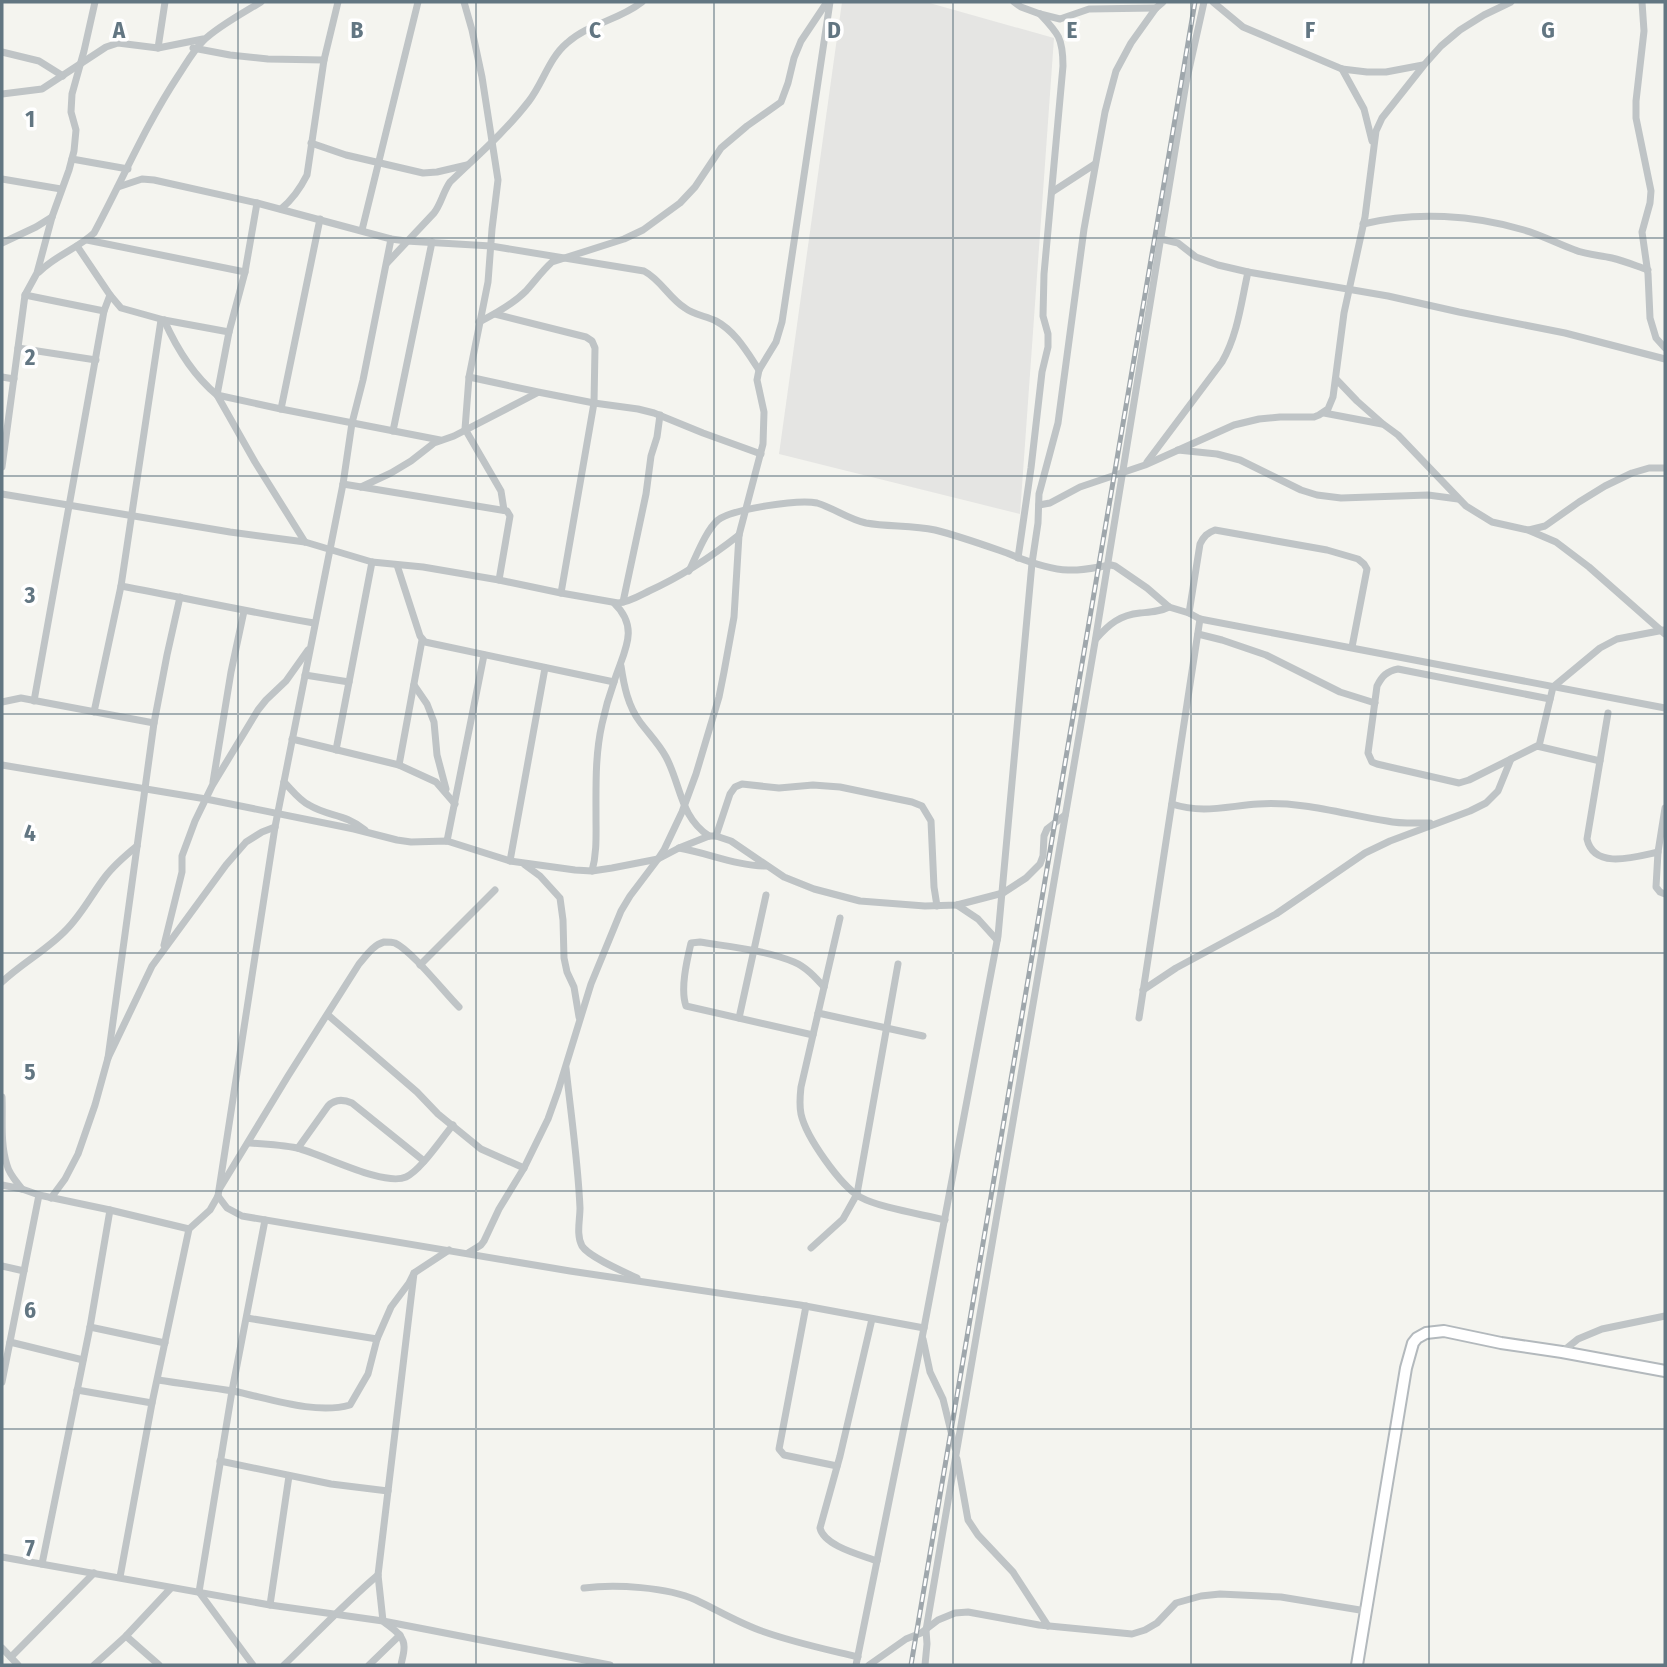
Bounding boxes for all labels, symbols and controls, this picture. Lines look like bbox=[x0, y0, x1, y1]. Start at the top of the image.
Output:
text: A bbox=[112, 16, 126, 44]
text: B bbox=[351, 16, 364, 44]
text: C bbox=[589, 16, 601, 44]
text: D bbox=[827, 16, 841, 44]
text: E bbox=[1067, 16, 1078, 44]
text: F bbox=[1305, 16, 1315, 44]
text: G bbox=[1541, 16, 1555, 44]
text: 1 bbox=[25, 105, 35, 133]
text: 2 bbox=[24, 343, 36, 371]
text: 3 bbox=[24, 581, 36, 609]
text: 4 bbox=[24, 819, 36, 847]
text: 5 bbox=[24, 1058, 36, 1086]
text: 6 bbox=[24, 1296, 36, 1324]
text: 7 bbox=[25, 1534, 35, 1562]

